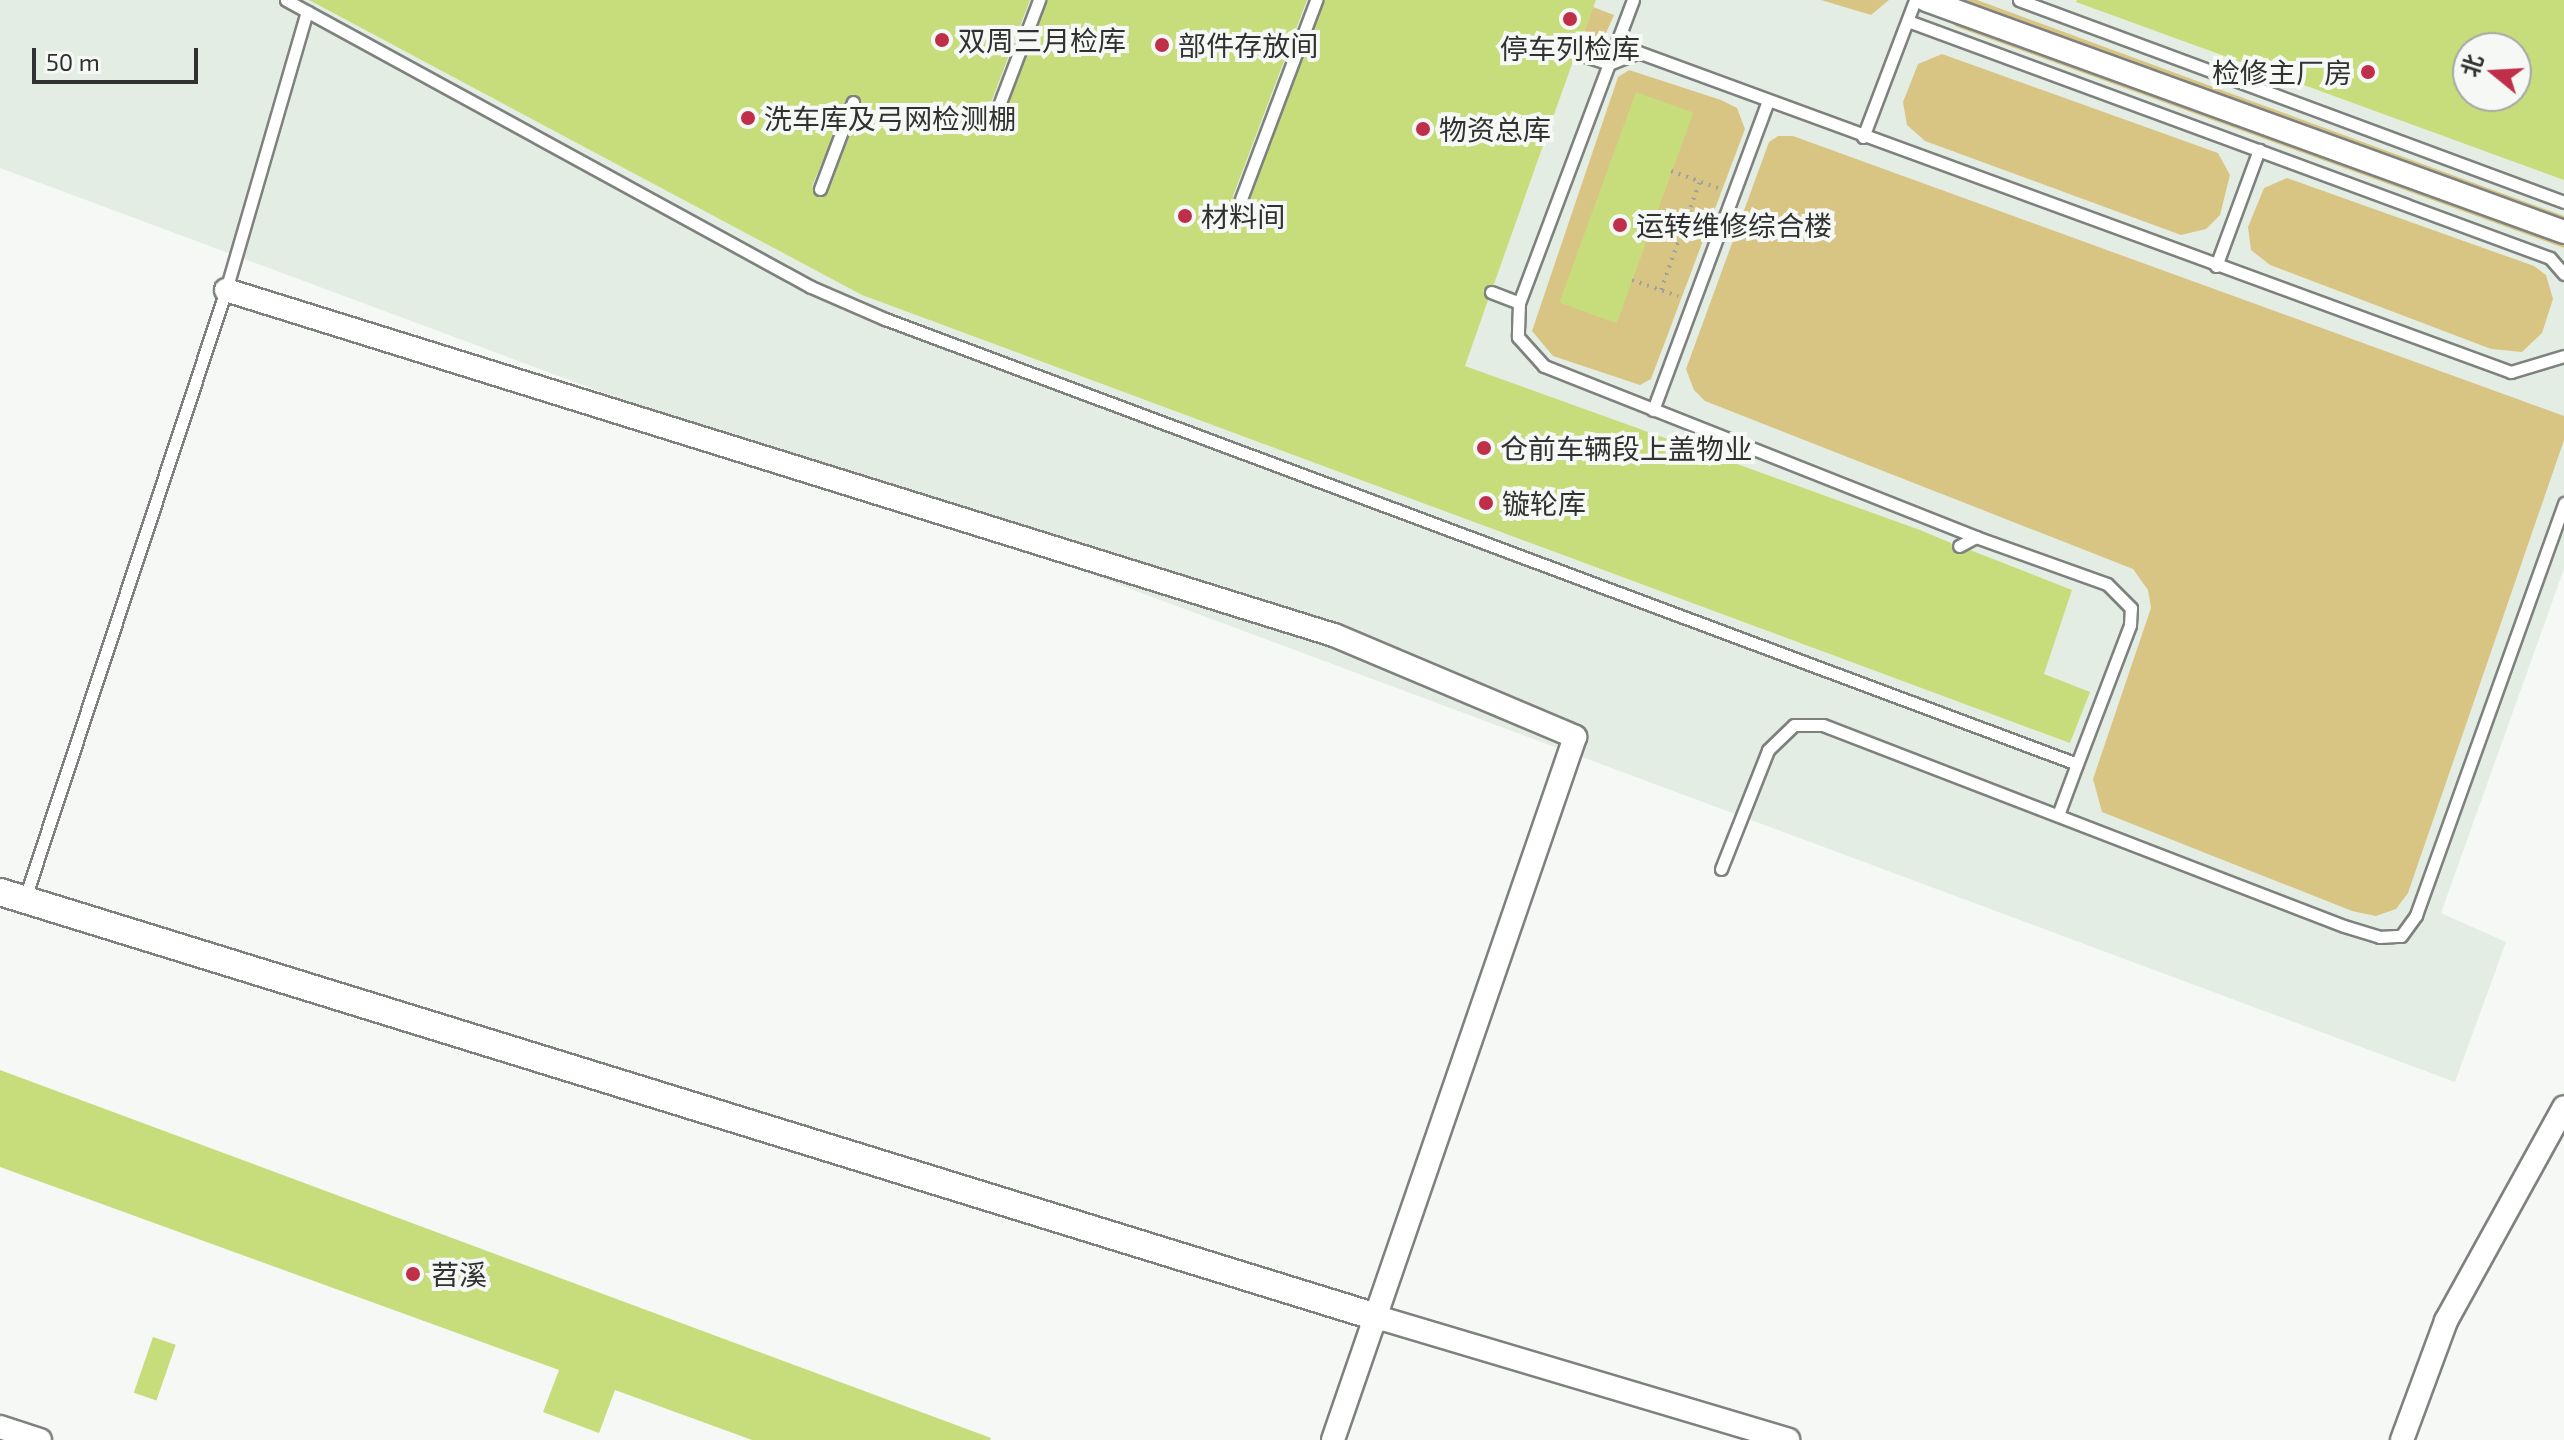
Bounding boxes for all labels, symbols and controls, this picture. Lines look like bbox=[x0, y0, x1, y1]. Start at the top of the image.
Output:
marker: 停车列检库 bbox=[1561, 10, 1579, 28]
place label: 双周三月检库 bbox=[958, 23, 1126, 57]
place label: 部件存放间 bbox=[1178, 28, 1318, 62]
marker: 双周三月检库 bbox=[933, 31, 951, 49]
place label: 停车列检库 bbox=[1500, 31, 1640, 65]
scale bar bbox=[36, 32, 202, 82]
north arrow bbox=[2452, 32, 2532, 112]
marker: 部件存放间 bbox=[1153, 36, 1171, 54]
text: 50 m bbox=[46, 47, 100, 76]
text: 北 bbox=[2455, 51, 2487, 80]
place label: 检修主厂房 bbox=[2212, 55, 2352, 89]
marker: 检修主厂房 bbox=[2359, 63, 2377, 81]
place label: 洗车库及弓网检测棚 bbox=[764, 101, 1016, 135]
marker: 洗车库及弓网检测棚 bbox=[739, 109, 757, 127]
place label: 物资总库 bbox=[1439, 112, 1551, 146]
marker: 物资总库 bbox=[1414, 120, 1432, 138]
place label: 材料间 bbox=[1201, 199, 1285, 233]
marker: 材料间 bbox=[1176, 207, 1194, 225]
place label: 运转维修综合楼 bbox=[1636, 208, 1832, 242]
marker: 运转维修综合楼 bbox=[1611, 216, 1629, 234]
place label: 仓前车辆段上盖物业 bbox=[1500, 431, 1752, 465]
marker: 仓前车辆段上盖物业 bbox=[1475, 439, 1493, 457]
place label: 镟轮库 bbox=[1502, 486, 1586, 520]
marker: 镟轮库 bbox=[1477, 494, 1495, 512]
place label: 苕溪 bbox=[431, 1257, 487, 1291]
marker: 苕溪 bbox=[402, 1263, 424, 1285]

